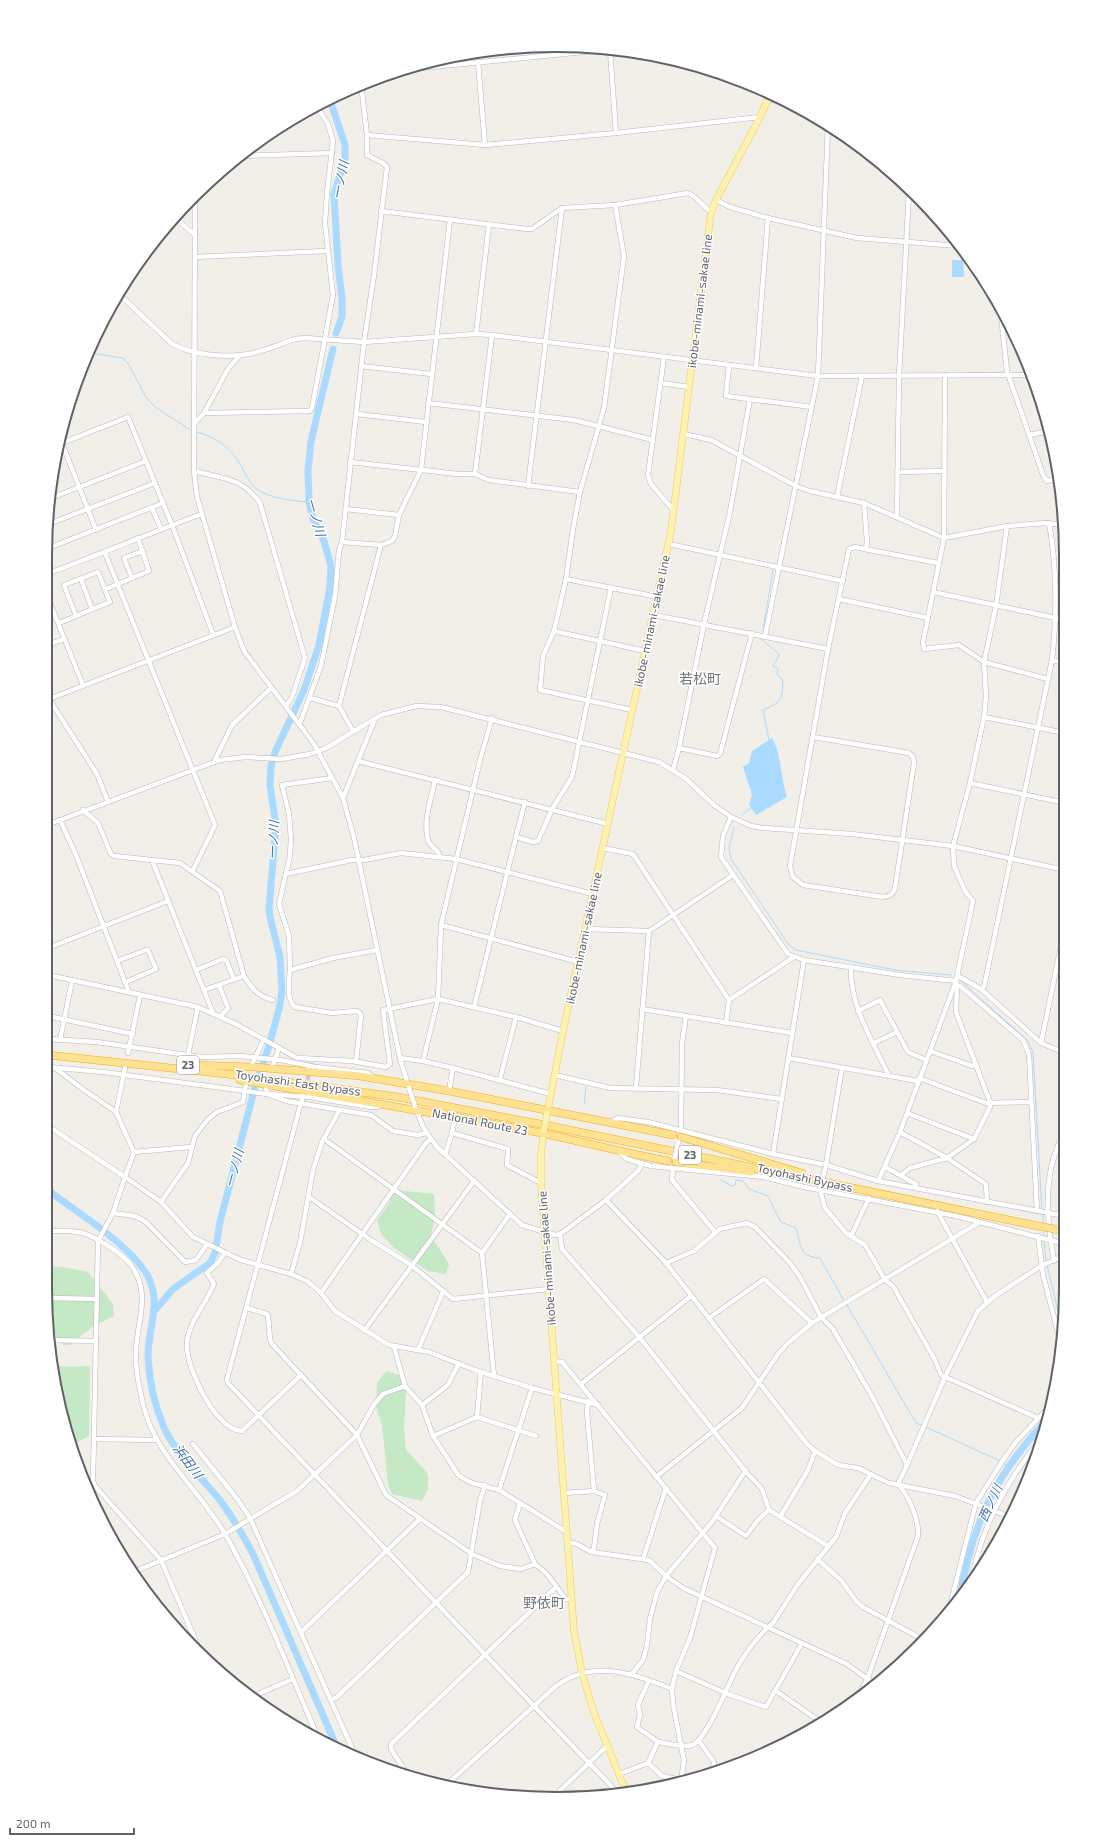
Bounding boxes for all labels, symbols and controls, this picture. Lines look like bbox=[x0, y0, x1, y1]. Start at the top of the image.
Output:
water label: 一ノ川 bbox=[328, 157, 352, 201]
street label: ikobe-minami-sakae line bbox=[684, 233, 714, 369]
water label: 一ノ川 bbox=[303, 496, 330, 540]
street label: ikobe-minami-sakae line bbox=[630, 553, 672, 688]
district label: 若松町 bbox=[679, 670, 721, 687]
water label: 一ノ川 bbox=[264, 818, 282, 860]
street label: ikobe-minami-sakae line bbox=[562, 870, 604, 1005]
road number: 23 bbox=[177, 1056, 199, 1074]
street label: Toyohashi-East Bypass bbox=[234, 1066, 362, 1098]
street label: National Route 23 bbox=[431, 1105, 529, 1137]
water label: 一ノ川 bbox=[221, 1145, 247, 1189]
road number: 23 bbox=[679, 1146, 701, 1164]
street label: Toyohashi Bypass bbox=[756, 1160, 854, 1194]
street label: ikobe-minami-sakae line bbox=[534, 1190, 558, 1326]
water label: 浜田川 bbox=[170, 1441, 207, 1483]
water label: 西ノ川 bbox=[975, 1480, 1006, 1524]
district label: 野依町 bbox=[523, 1594, 565, 1611]
scale bar bbox=[10, 1810, 134, 1836]
text: 200 m bbox=[16, 1816, 50, 1830]

